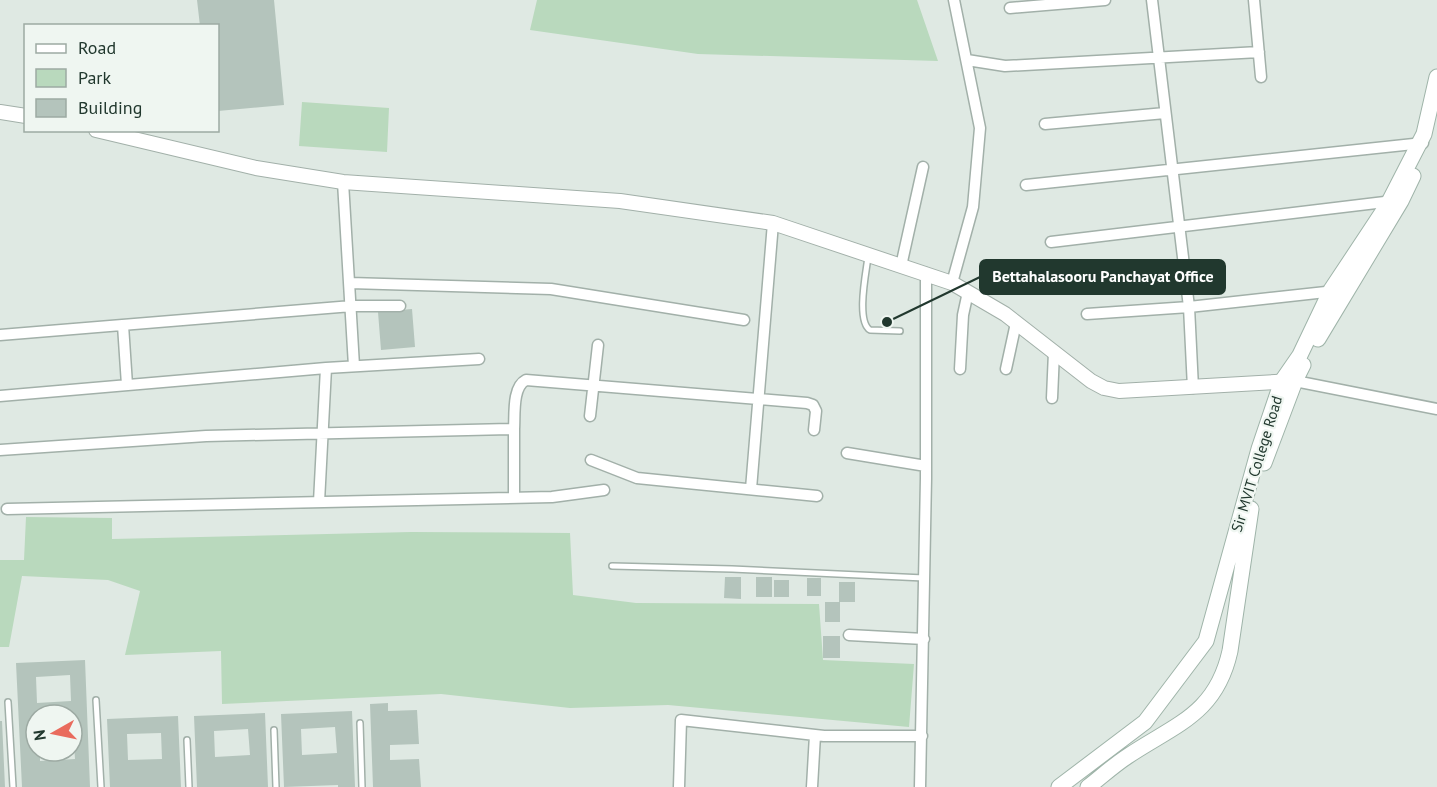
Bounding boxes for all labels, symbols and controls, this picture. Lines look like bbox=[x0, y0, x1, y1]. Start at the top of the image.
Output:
legend bbox=[24, 24, 219, 132]
text: Road bbox=[78, 36, 116, 59]
text: Park bbox=[78, 66, 111, 89]
text: Building bbox=[78, 96, 142, 119]
callout: Bettahalasooru Panchayat Office bbox=[980, 260, 1225, 294]
text: Bettahalasooru Panchayat Office bbox=[992, 266, 1214, 286]
street label: Sir MVIT College Road bbox=[1227, 394, 1286, 534]
north arrow bbox=[24, 703, 84, 763]
text: N bbox=[28, 729, 50, 742]

